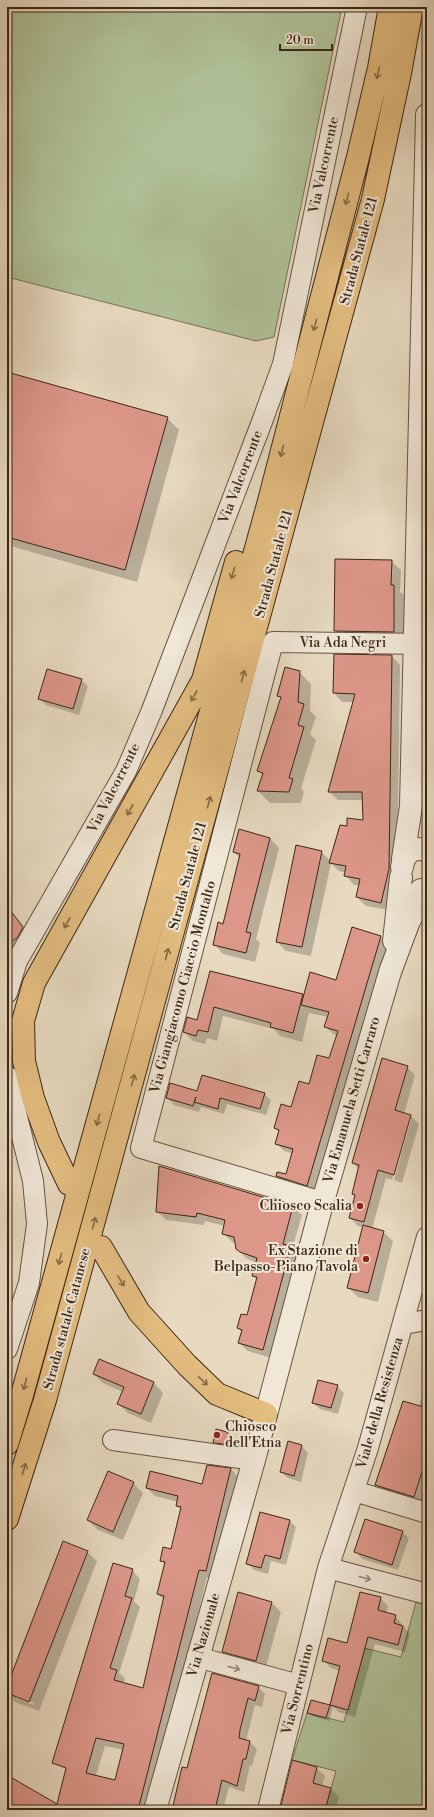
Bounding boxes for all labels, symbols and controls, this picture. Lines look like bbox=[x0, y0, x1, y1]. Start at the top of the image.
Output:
scale bar bbox=[280, 26, 332, 52]
text: 20 m bbox=[286, 33, 314, 48]
one-way arrow bbox=[374, 66, 382, 79]
street label: Via Valcorrente bbox=[305, 115, 343, 216]
one-way arrow bbox=[343, 192, 351, 205]
street label: Strada Statale 121 bbox=[336, 195, 382, 307]
one-way arrow bbox=[310, 318, 318, 331]
street label: Via Valcorrente bbox=[215, 428, 267, 527]
one-way arrow bbox=[278, 444, 285, 457]
street label: Strada Statale 121 bbox=[251, 508, 297, 620]
one-way arrow bbox=[229, 566, 236, 579]
street label: Via Ada Negri bbox=[299, 634, 387, 652]
one-way arrow bbox=[240, 670, 247, 683]
one-way arrow bbox=[189, 690, 197, 702]
street label: Via Valcorrente bbox=[83, 740, 144, 837]
one-way arrow bbox=[206, 796, 213, 809]
one-way arrow bbox=[126, 804, 134, 816]
street label: Strada Statale 121 bbox=[165, 820, 211, 932]
street label: Via Giangiacomo Ciaccio Montalto bbox=[146, 879, 220, 1096]
one-way arrow bbox=[63, 917, 70, 929]
one-way arrow bbox=[164, 948, 171, 961]
street label: Via Emanuela Setti Carraro bbox=[319, 1014, 384, 1186]
one-way arrow bbox=[130, 1073, 137, 1086]
one-way arrow bbox=[94, 1113, 101, 1126]
place label: Chiosco Scalia bbox=[260, 1197, 353, 1215]
marker: Chiosco Scalia bbox=[355, 1201, 365, 1211]
one-way arrow bbox=[90, 1216, 98, 1229]
place label: Ex Stazione di Belpasso-Piano Tavola bbox=[213, 1242, 359, 1276]
street label: Strada statale Catanese bbox=[39, 1246, 95, 1392]
one-way arrow bbox=[56, 1252, 63, 1265]
marker: Ex Stazione di Belpasso-Piano Tavola bbox=[361, 1254, 371, 1264]
one-way arrow bbox=[117, 1275, 125, 1287]
street label: Viale della Resistenza bbox=[352, 1334, 408, 1472]
one-way arrow bbox=[198, 1376, 208, 1385]
one-way arrow bbox=[21, 1378, 28, 1391]
place label: Chiosco dell'Etna bbox=[225, 1418, 282, 1452]
marker: Chiosco dell'Etna bbox=[212, 1430, 222, 1440]
one-way arrow bbox=[20, 1463, 28, 1475]
one-way arrow bbox=[359, 1575, 372, 1582]
street label: Via Nazionale bbox=[183, 1591, 225, 1680]
street label: Via Sorrentino bbox=[278, 1641, 318, 1737]
one-way arrow bbox=[228, 1664, 241, 1672]

